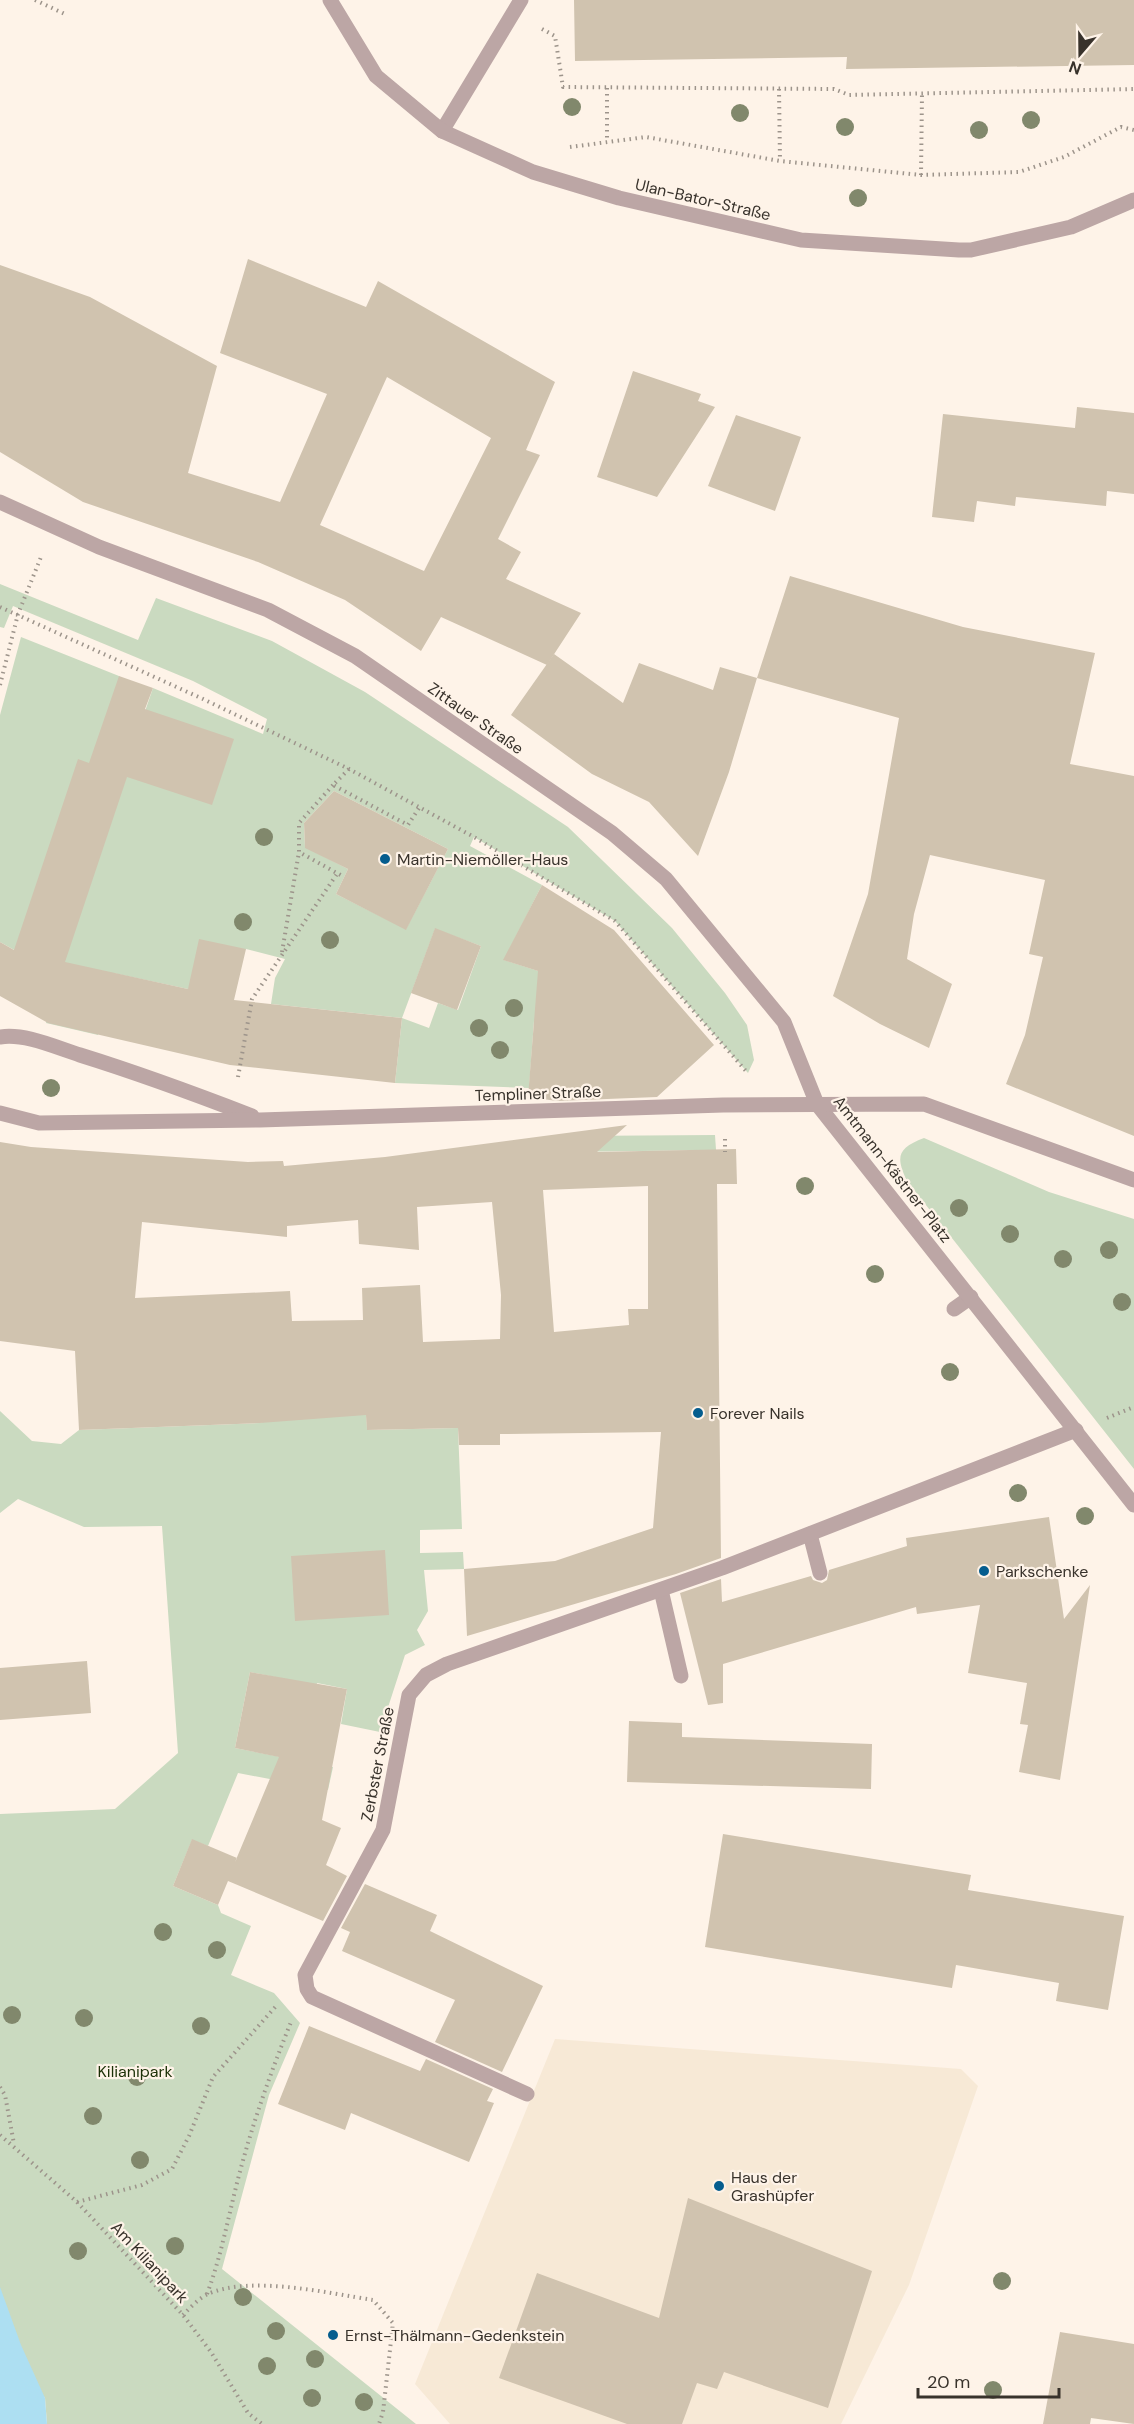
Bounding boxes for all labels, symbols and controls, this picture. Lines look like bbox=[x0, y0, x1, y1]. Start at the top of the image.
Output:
north arrow bbox=[1050, 24, 1110, 84]
text: N bbox=[1066, 56, 1084, 79]
street label: Ulan-Bator-Straße bbox=[633, 174, 773, 225]
street label: Zittauer Straße bbox=[424, 678, 528, 759]
place label: Martin-Niemöller-Haus bbox=[397, 849, 568, 870]
marker: Martin-Niemöller-Haus bbox=[378, 852, 392, 866]
street label: Templiner Straße bbox=[475, 1081, 602, 1106]
street label: Amtmann-Kästner-Platz bbox=[829, 1092, 956, 1247]
place label: Forever Nails bbox=[710, 1403, 805, 1424]
marker: Forever Nails bbox=[691, 1406, 705, 1420]
place label: Parkschenke bbox=[996, 1561, 1088, 1582]
marker: Parkschenke bbox=[977, 1564, 991, 1578]
street label: Zerbster Straße bbox=[356, 1705, 399, 1823]
park label: Kilianipark bbox=[97, 2061, 173, 2082]
place label: Haus der Grashüpfer bbox=[731, 2167, 814, 2206]
marker: Haus der Grashüpfer bbox=[712, 2179, 726, 2193]
street label: Am Kilianipark bbox=[106, 2217, 193, 2308]
place label: Ernst-Thälmann-Gedenkstein bbox=[345, 2325, 564, 2346]
marker: Ernst-Thälmann-Gedenkstein bbox=[326, 2328, 340, 2342]
scale bar bbox=[918, 2361, 1059, 2399]
text: 20 m bbox=[927, 2370, 970, 2394]

